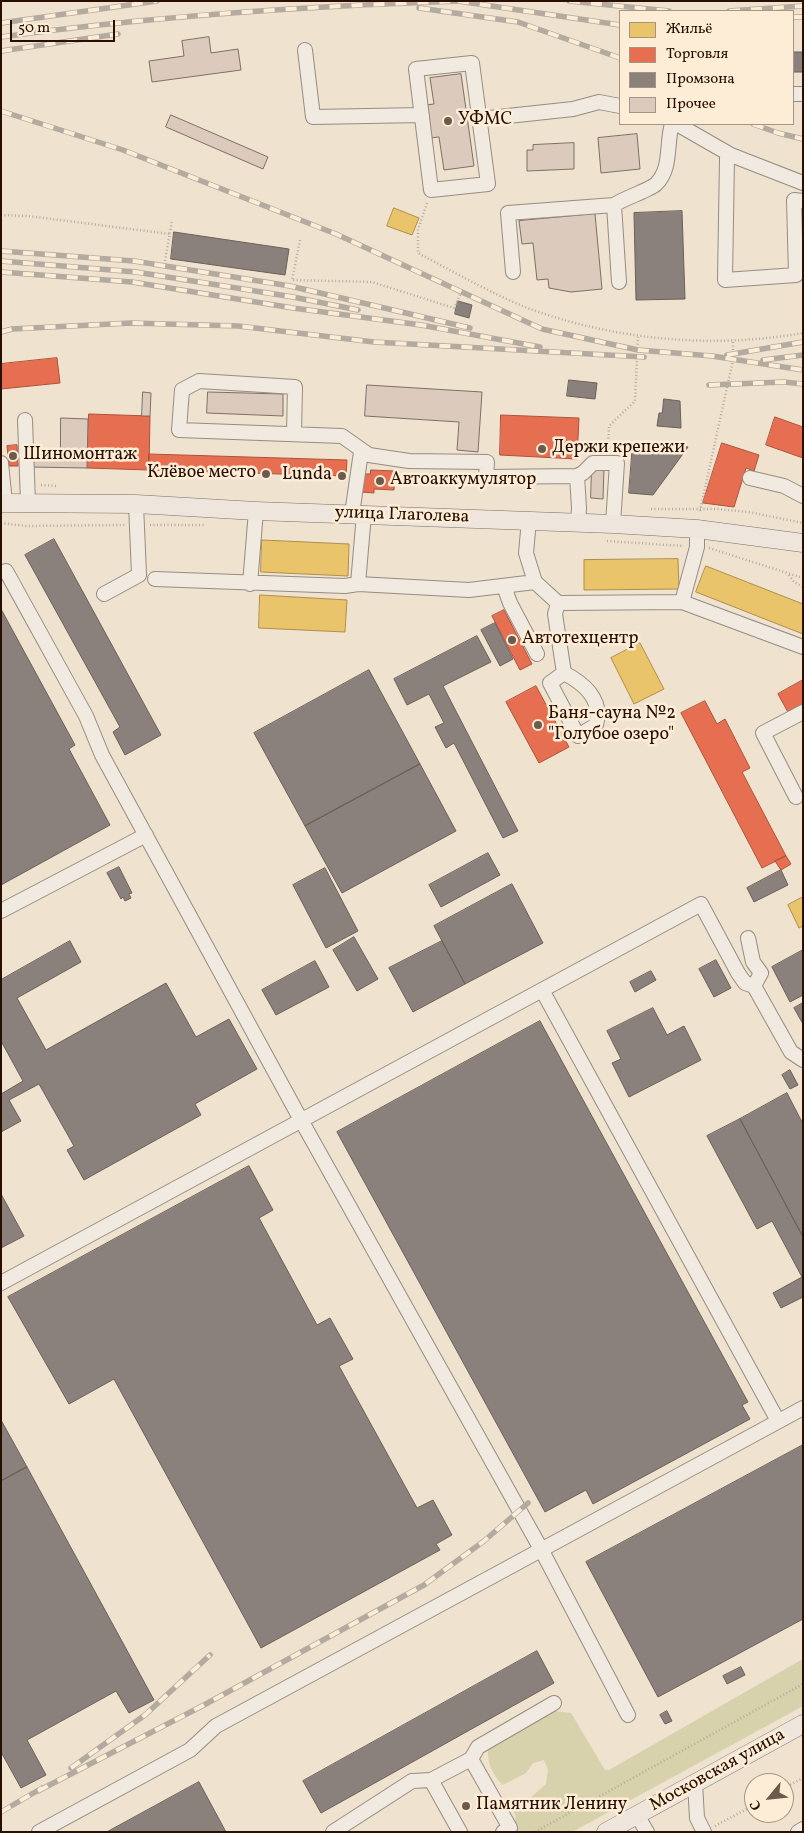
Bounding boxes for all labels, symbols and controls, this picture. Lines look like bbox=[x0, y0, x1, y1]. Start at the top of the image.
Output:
scale bar bbox=[12, 10, 118, 42]
legend bbox=[619, 10, 794, 125]
text: 50 m bbox=[18, 18, 50, 39]
text: Жильё bbox=[666, 19, 712, 40]
text: Торговля bbox=[666, 44, 728, 65]
text: Промзона bbox=[666, 69, 735, 90]
text: Прочее bbox=[666, 94, 716, 115]
place label: УФМС bbox=[458, 110, 512, 132]
marker: УФМС bbox=[442, 115, 454, 127]
place label: Держи крепежи bbox=[552, 438, 685, 460]
marker: Держи крепежи bbox=[536, 443, 548, 455]
place label: Шиномонтаж bbox=[23, 445, 137, 467]
marker: Шиномонтаж bbox=[7, 450, 19, 462]
place label: Клёвое место bbox=[147, 463, 256, 485]
place label: Lunda bbox=[282, 465, 332, 487]
marker: Клёвое место bbox=[260, 468, 272, 480]
marker: Lunda bbox=[336, 470, 348, 482]
place label: Автоаккумулятор bbox=[390, 470, 536, 492]
marker: Автоаккумулятор bbox=[374, 475, 386, 487]
street label: улица Глаголева bbox=[334, 503, 470, 529]
place label: Автотехцентр bbox=[522, 629, 638, 651]
marker: Автотехцентр bbox=[506, 634, 518, 646]
place label: Баня-сауна №2 "Голубое озеро" bbox=[548, 704, 676, 746]
marker: Баня-сауна №2 "Голубое озеро" bbox=[532, 719, 544, 731]
street label: Московская улица bbox=[646, 1725, 790, 1817]
north arrow bbox=[744, 1773, 794, 1823]
place label: Памятник Ленину bbox=[476, 1795, 627, 1817]
text: С bbox=[746, 1796, 767, 1813]
marker: Памятник Ленину bbox=[460, 1800, 472, 1812]

